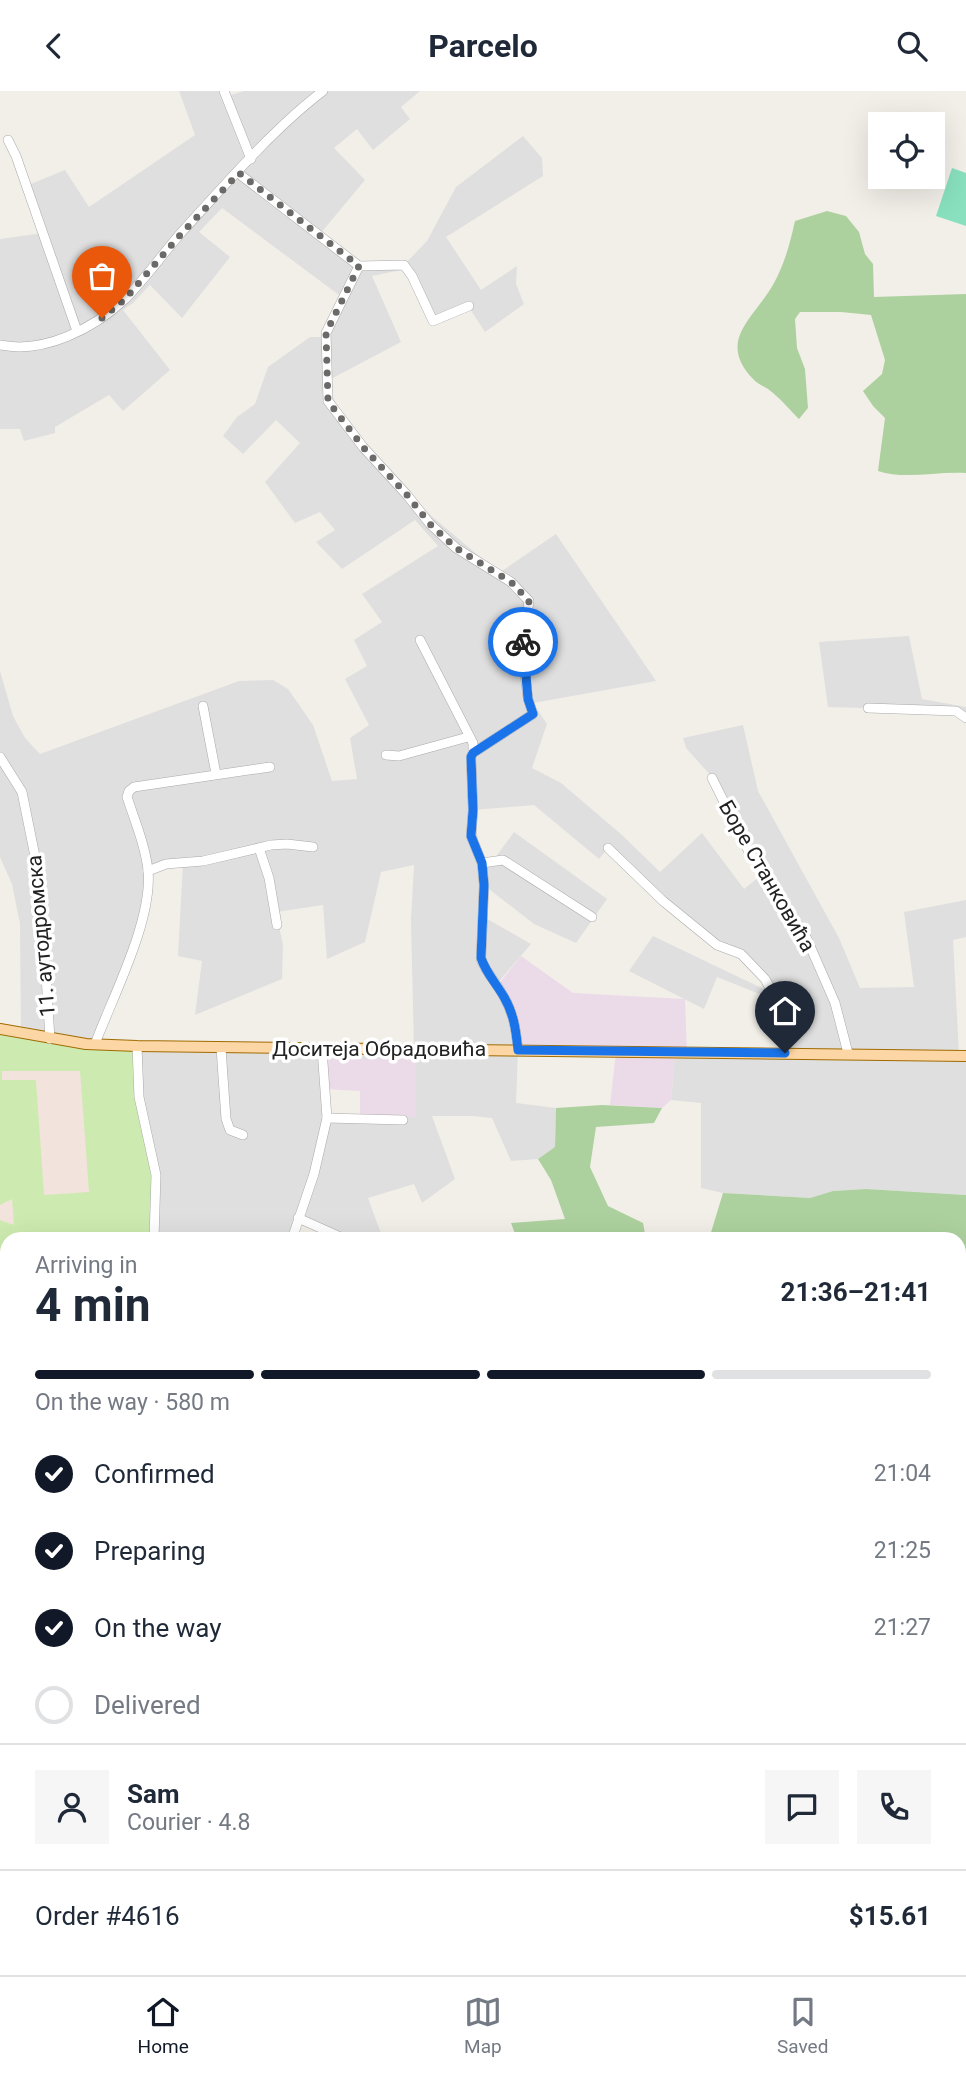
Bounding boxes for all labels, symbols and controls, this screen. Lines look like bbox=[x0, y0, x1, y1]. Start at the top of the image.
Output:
icon: back bbox=[35, 27, 73, 65]
text: Parcelo bbox=[428, 27, 538, 65]
icon: search bbox=[893, 27, 931, 65]
map controls bbox=[868, 112, 945, 189]
button: locate bbox=[868, 112, 945, 189]
pin bbox=[72, 246, 132, 318]
icon: bag bbox=[83, 257, 121, 295]
courier bbox=[488, 607, 558, 677]
icon: bike bbox=[504, 623, 542, 661]
street label: Боре Станковића bbox=[714, 796, 820, 956]
street label: 11. аутодромска bbox=[22, 854, 60, 1018]
pin bbox=[755, 981, 815, 1053]
icon: home bbox=[766, 992, 804, 1030]
street label: Доситеја Обрадовића bbox=[272, 1037, 486, 1061]
text: Arriving in bbox=[35, 1252, 138, 1279]
text: 21:36–21:41 bbox=[781, 1277, 931, 1307]
text: 4 min bbox=[35, 1278, 151, 1332]
text: On the way · 580 m bbox=[35, 1389, 230, 1416]
icon: check bbox=[35, 1455, 73, 1493]
text: Confirmed bbox=[94, 1459, 215, 1489]
text: 21:04 bbox=[874, 1460, 931, 1487]
icon: check bbox=[35, 1532, 73, 1570]
text: Preparing bbox=[94, 1536, 206, 1566]
text: 21:25 bbox=[874, 1537, 931, 1564]
icon: check bbox=[35, 1609, 73, 1647]
text: On the way bbox=[94, 1613, 222, 1643]
text: 21:27 bbox=[874, 1614, 931, 1641]
text: Delivered bbox=[94, 1690, 201, 1720]
button: person bbox=[35, 1770, 109, 1844]
button: chat bbox=[765, 1770, 839, 1844]
button: phone bbox=[857, 1770, 931, 1844]
text: Sam bbox=[127, 1779, 179, 1809]
text: Courier · 4.8 bbox=[127, 1809, 250, 1836]
text: Order #4616 bbox=[35, 1901, 180, 1931]
text: $15.61 bbox=[849, 1901, 931, 1931]
tab: Home bbox=[138, 1993, 189, 2058]
tab: Map bbox=[464, 1993, 502, 2058]
tab: Saved bbox=[777, 1993, 828, 2058]

